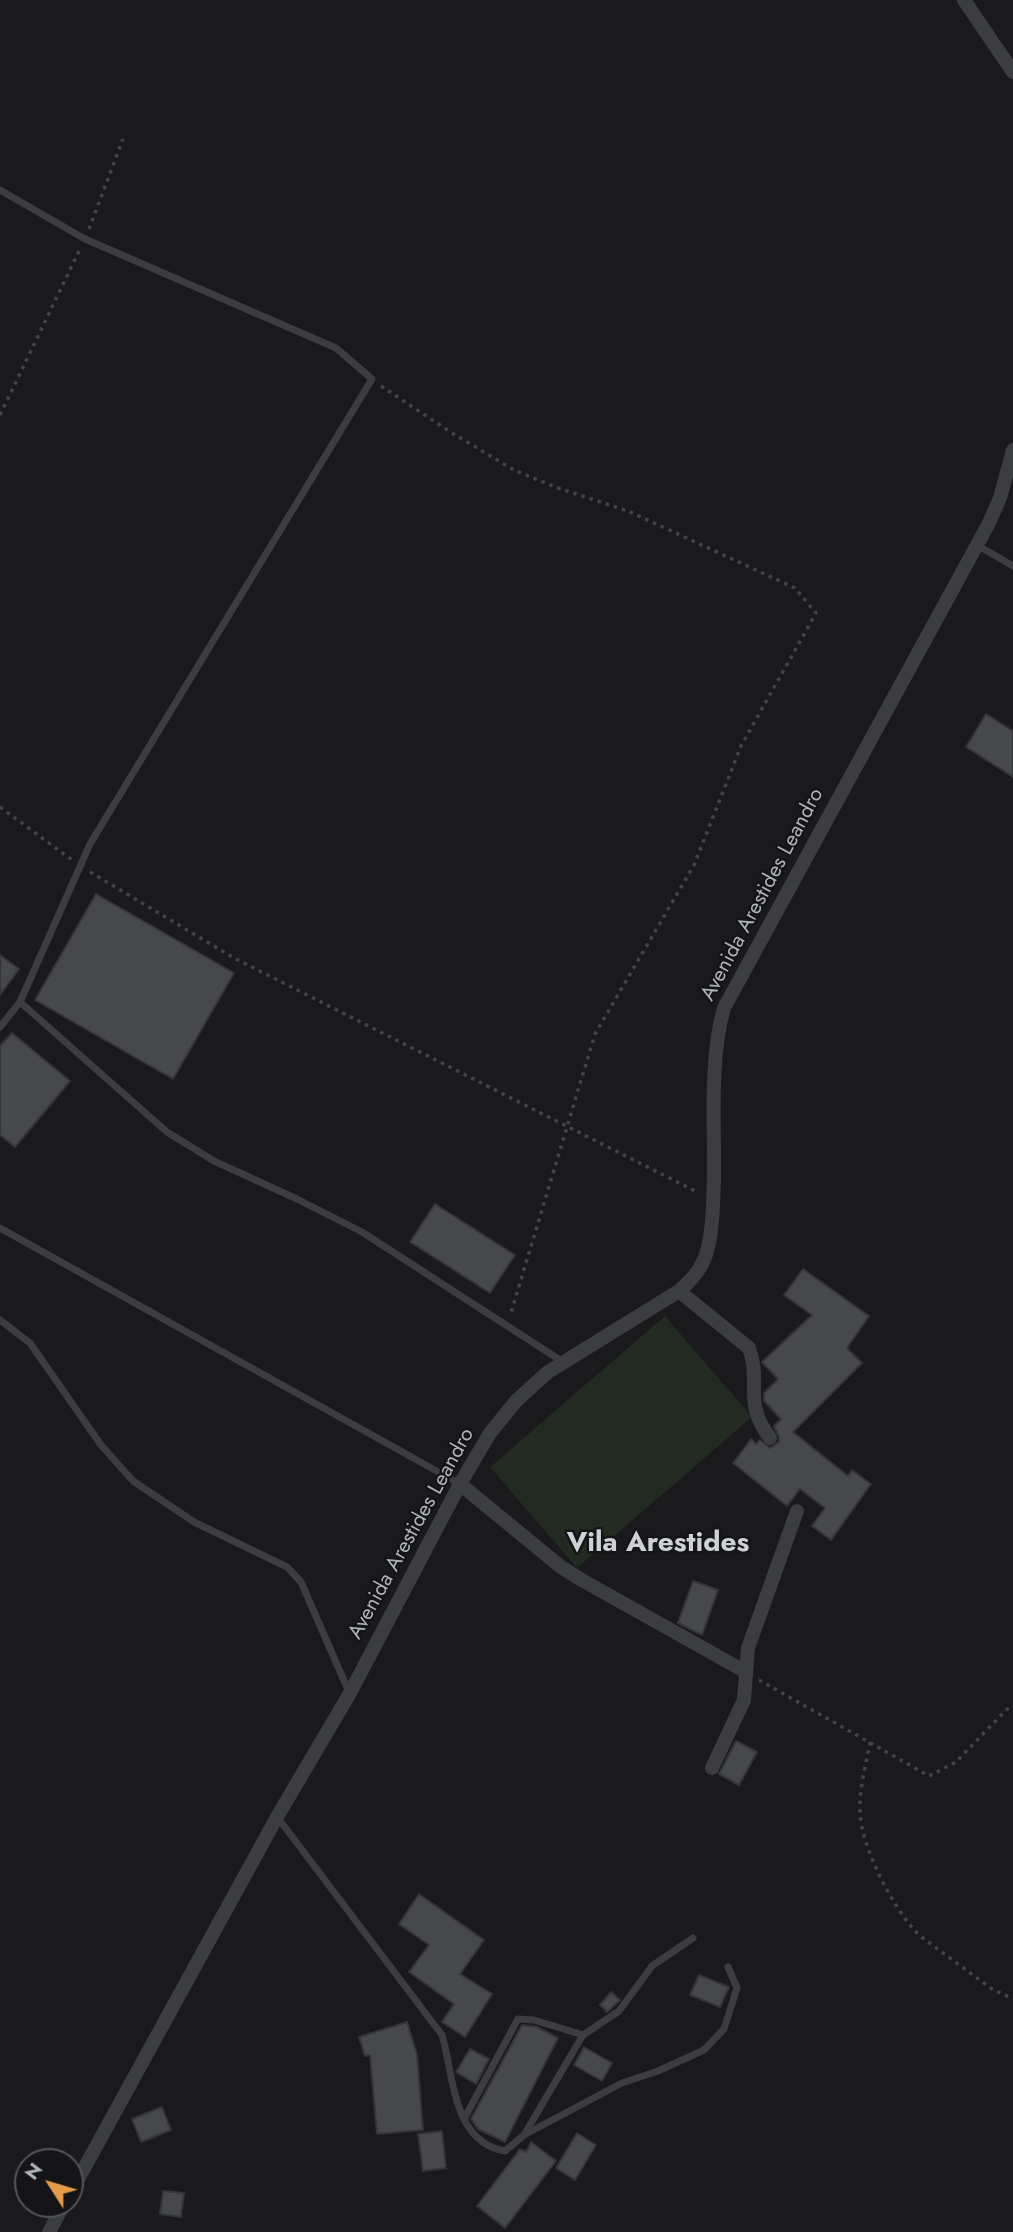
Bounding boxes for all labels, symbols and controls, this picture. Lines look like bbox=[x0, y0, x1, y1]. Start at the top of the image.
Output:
street label: Avenida Arestides Leandro bbox=[696, 784, 830, 1006]
street label: Avenida Arestides Leandro bbox=[343, 1424, 481, 1644]
district label: Vila Arestides bbox=[567, 1527, 749, 1561]
north arrow bbox=[14, 2148, 84, 2218]
text: N bbox=[18, 2157, 49, 2185]

